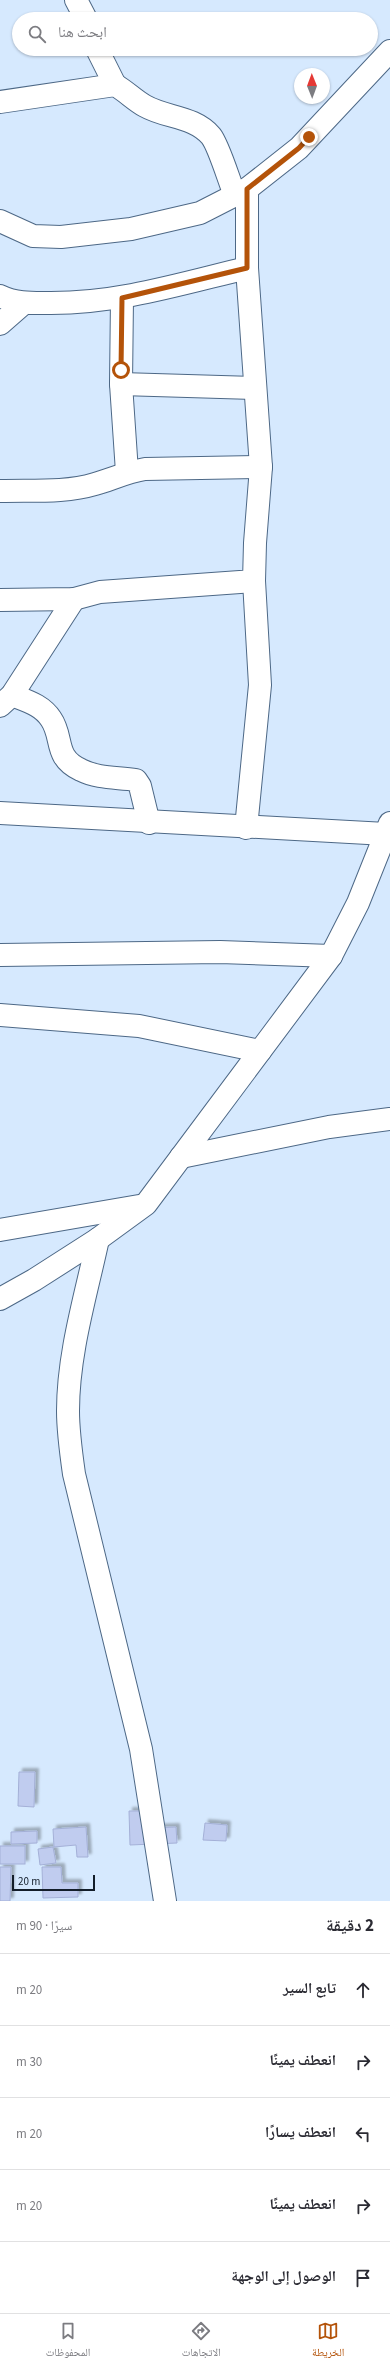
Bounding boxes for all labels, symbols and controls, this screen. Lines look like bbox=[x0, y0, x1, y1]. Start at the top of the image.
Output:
search box bbox=[12, 12, 378, 56]
text: ابحث هنا bbox=[58, 22, 107, 43]
icon: search bbox=[26, 23, 48, 45]
north arrow bbox=[294, 68, 330, 104]
route end bbox=[300, 128, 318, 146]
route start bbox=[112, 361, 130, 379]
scale bar bbox=[12, 1873, 95, 1892]
text: 20 m bbox=[18, 1874, 40, 1889]
text: 2 دقيقة bbox=[326, 1914, 374, 1938]
text: سيرًا · 90 m bbox=[16, 1917, 72, 1935]
text: تابع السير bbox=[283, 1978, 336, 1999]
icon: ahead bbox=[352, 1979, 374, 2001]
text: 20 m bbox=[16, 1981, 42, 1999]
text: انعطف يمينًا bbox=[269, 2050, 336, 2071]
icon: right bbox=[352, 2051, 374, 2073]
text: 30 m bbox=[16, 2053, 42, 2071]
text: انعطف يسارًا bbox=[265, 2122, 336, 2143]
icon: left bbox=[352, 2123, 374, 2145]
text: 20 m bbox=[16, 2125, 42, 2143]
text: انعطف يمينًا bbox=[269, 2194, 336, 2215]
icon: right bbox=[352, 2195, 374, 2217]
text: 20 m bbox=[16, 2197, 42, 2215]
text: الوصول إلى الوجهة bbox=[231, 2266, 336, 2287]
icon: arrive bbox=[352, 2267, 374, 2289]
tab: المحفوظات bbox=[46, 2320, 90, 2363]
tab: الاتجاهات bbox=[182, 2320, 221, 2363]
tab: الخريطة bbox=[312, 2320, 344, 2363]

